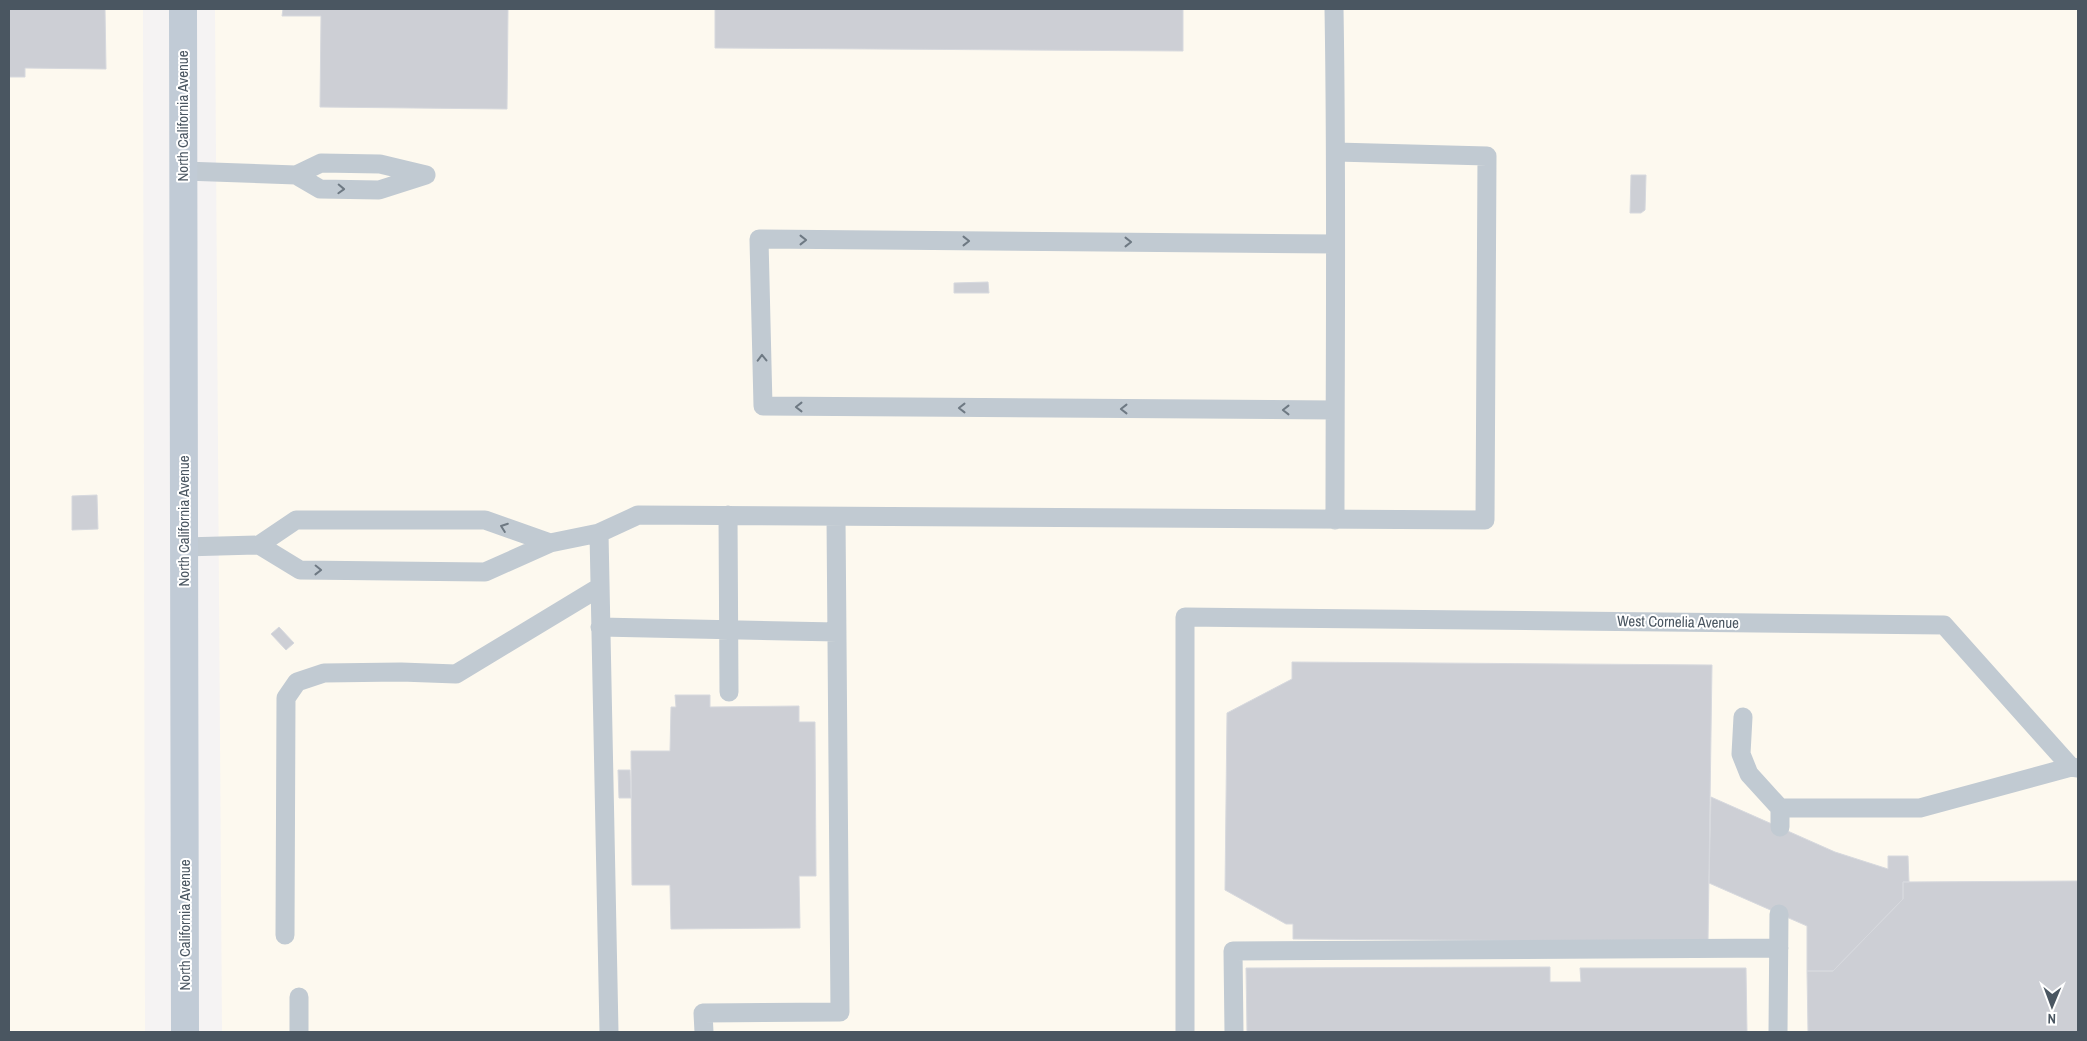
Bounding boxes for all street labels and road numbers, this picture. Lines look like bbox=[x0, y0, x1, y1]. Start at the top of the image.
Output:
street label: North California Avenue bbox=[172, 50, 193, 182]
street label: North California Avenue bbox=[173, 455, 194, 587]
street label: West Cornelia Avenue bbox=[1617, 610, 1739, 633]
street label: North California Avenue bbox=[174, 859, 195, 991]

